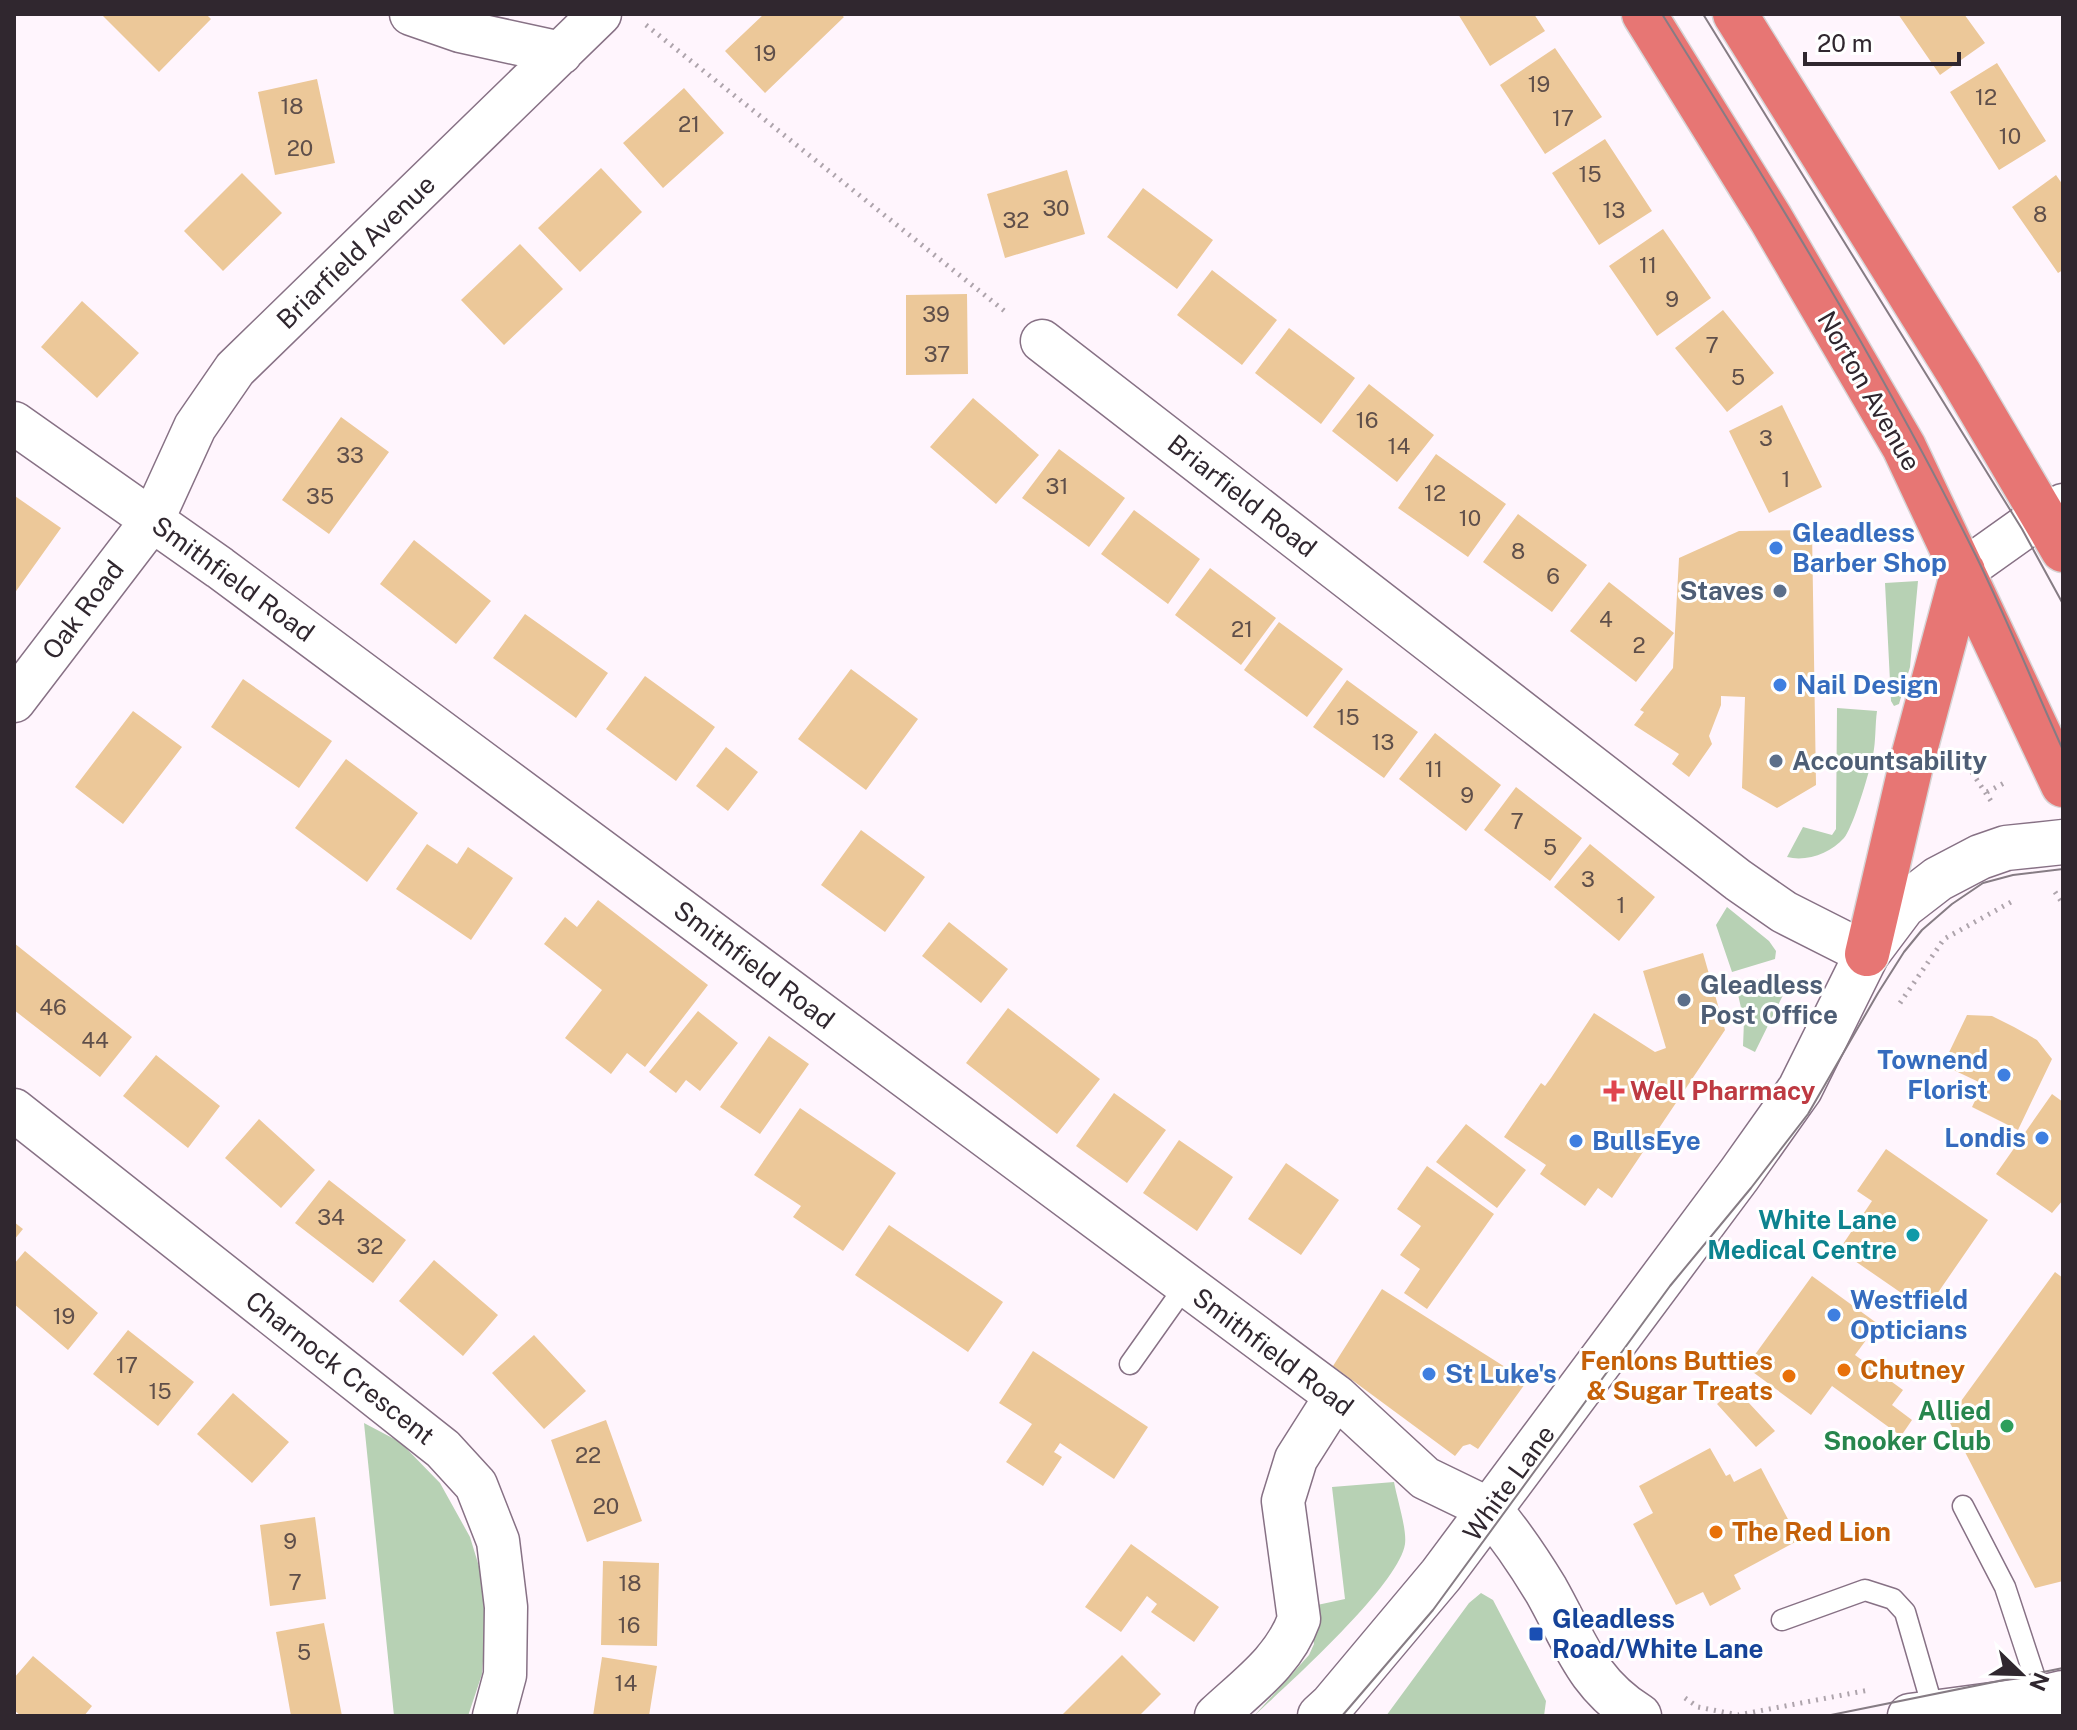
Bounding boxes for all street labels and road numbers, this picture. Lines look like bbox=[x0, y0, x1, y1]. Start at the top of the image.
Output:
street label: Briarfield Avenue bbox=[270, 168, 441, 335]
street label: Norton Avenue bbox=[1811, 305, 1928, 476]
street label: Briarfield Road bbox=[1162, 428, 1323, 563]
street label: Smithfield Road bbox=[146, 509, 320, 648]
street label: Oak Road bbox=[35, 554, 130, 665]
street label: Smithfield Road bbox=[668, 894, 841, 1035]
street label: Smithfield Road bbox=[1187, 1281, 1360, 1422]
street label: Charnock Crescent bbox=[240, 1284, 441, 1451]
street label: White Lane bbox=[1456, 1419, 1561, 1547]

